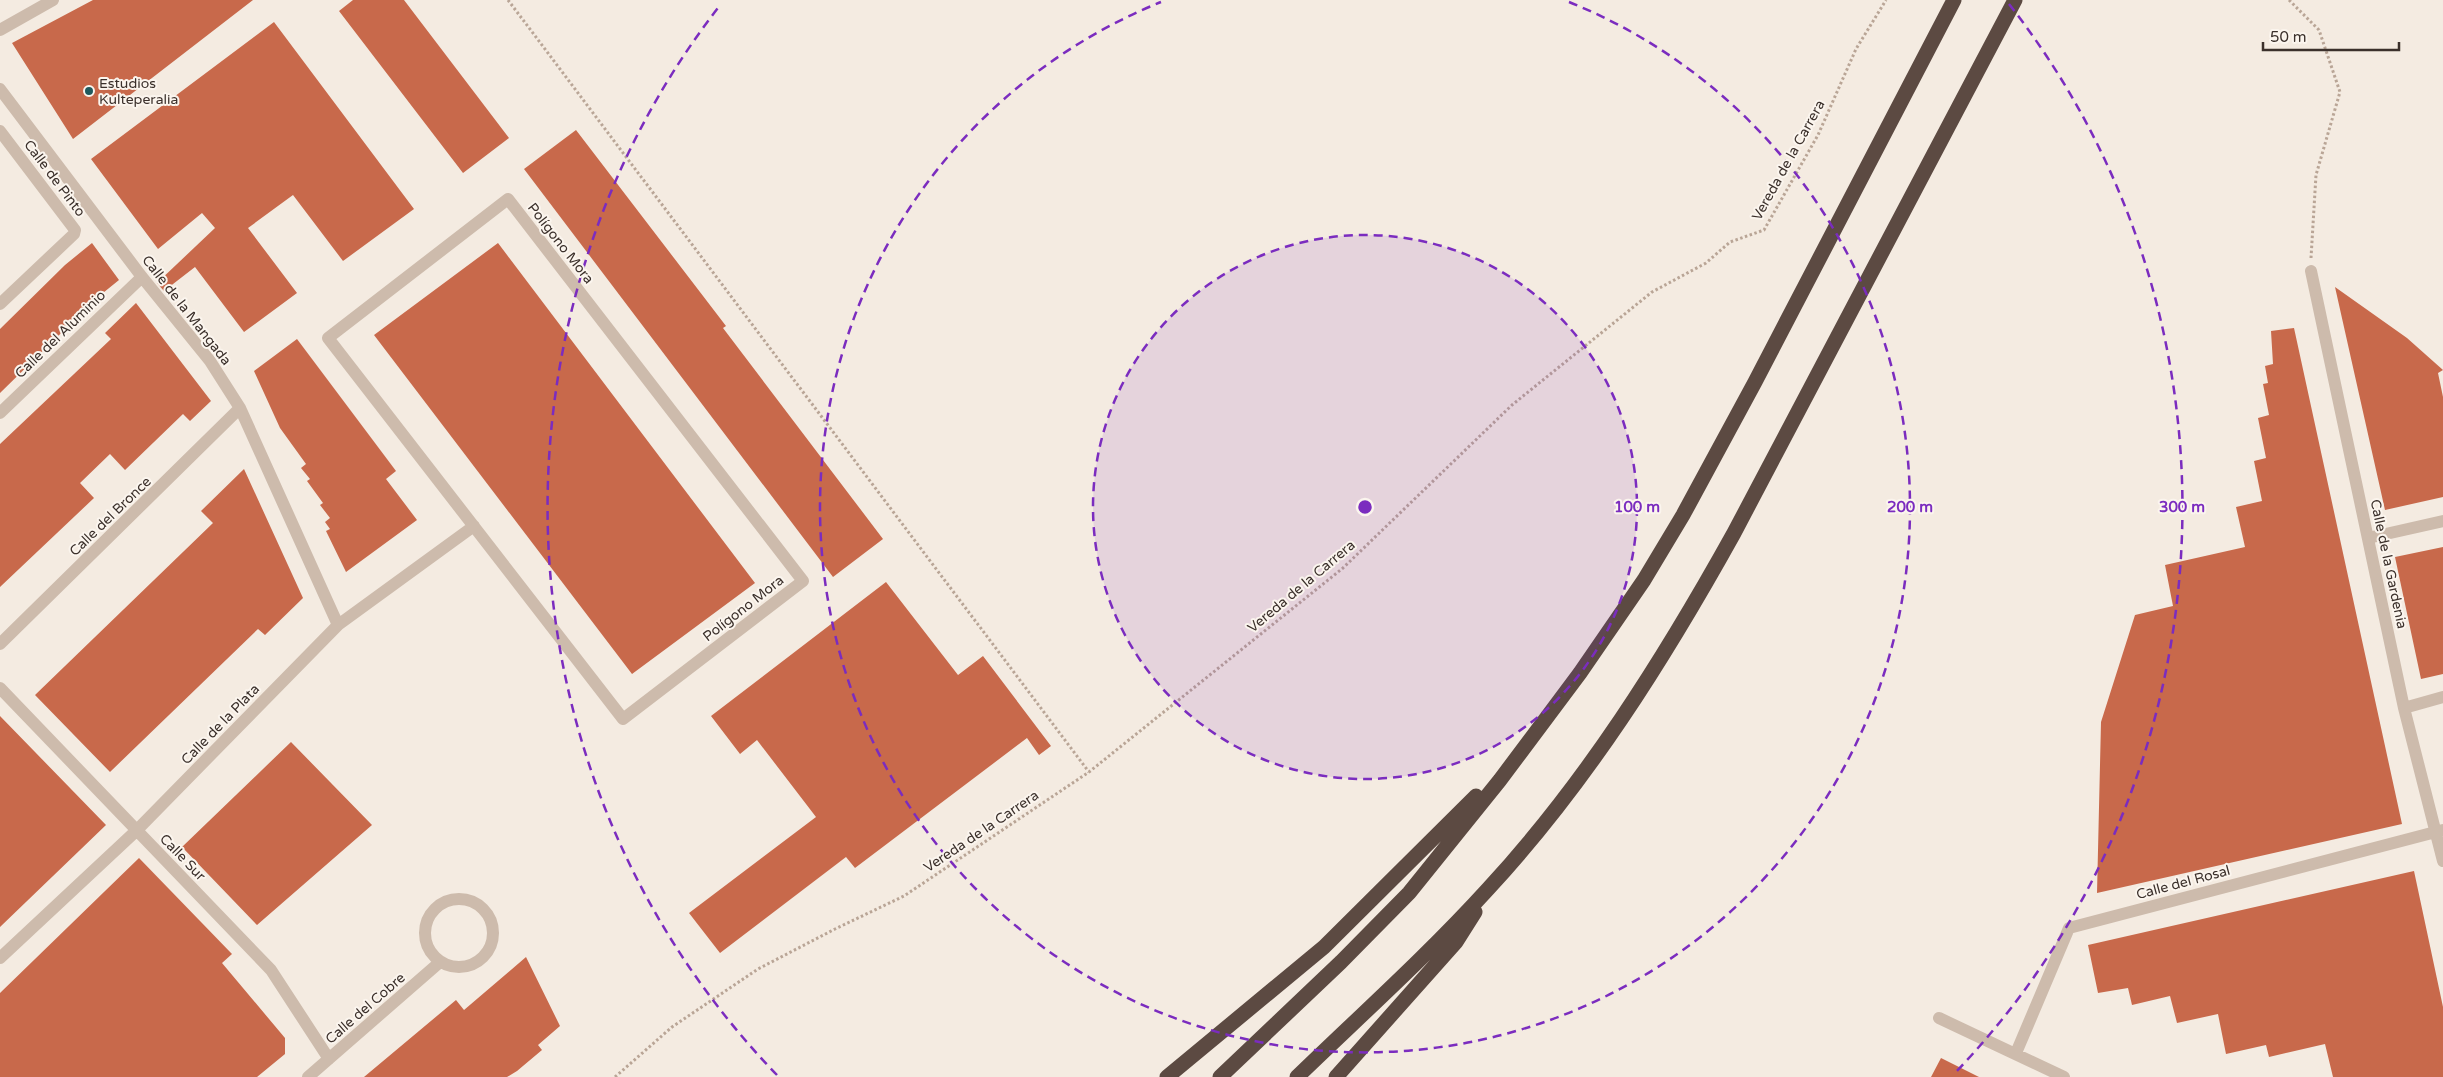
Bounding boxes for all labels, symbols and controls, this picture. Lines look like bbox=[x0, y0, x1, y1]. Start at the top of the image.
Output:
scale bar bbox=[2263, 20, 2399, 52]
text: 50 m bbox=[2270, 28, 2307, 46]
place label: Estudios Kulteperalia bbox=[99, 75, 178, 108]
marker: Estudios Kulteperalia bbox=[83, 85, 95, 97]
street label: Vereda de la Carrera bbox=[1748, 97, 1829, 223]
street label: Calle de Pinto bbox=[20, 137, 89, 220]
street label: Polígono Mora bbox=[524, 200, 597, 287]
street label: Calle de la Mangada bbox=[138, 252, 235, 369]
street label: Calle del Aluminio bbox=[12, 287, 109, 382]
street label: Calle del Bronce bbox=[66, 473, 155, 560]
centre of rings bbox=[1356, 498, 1374, 516]
text: 100 m bbox=[1614, 498, 1660, 516]
text: 200 m bbox=[1887, 498, 1933, 516]
text: 300 m bbox=[2159, 498, 2205, 516]
street label: Calle de la Gardenia bbox=[2366, 498, 2411, 630]
street label: Vereda de la Carrera bbox=[1244, 536, 1358, 636]
street label: Polígono Mora bbox=[700, 572, 787, 645]
street label: Calle de la Plata bbox=[178, 681, 263, 768]
street label: Vereda de la Carrera bbox=[921, 787, 1042, 876]
street label: Calle Sur bbox=[156, 830, 210, 885]
street label: Calle del Rosal bbox=[2134, 862, 2232, 903]
street label: Calle del Cobre bbox=[322, 969, 409, 1048]

